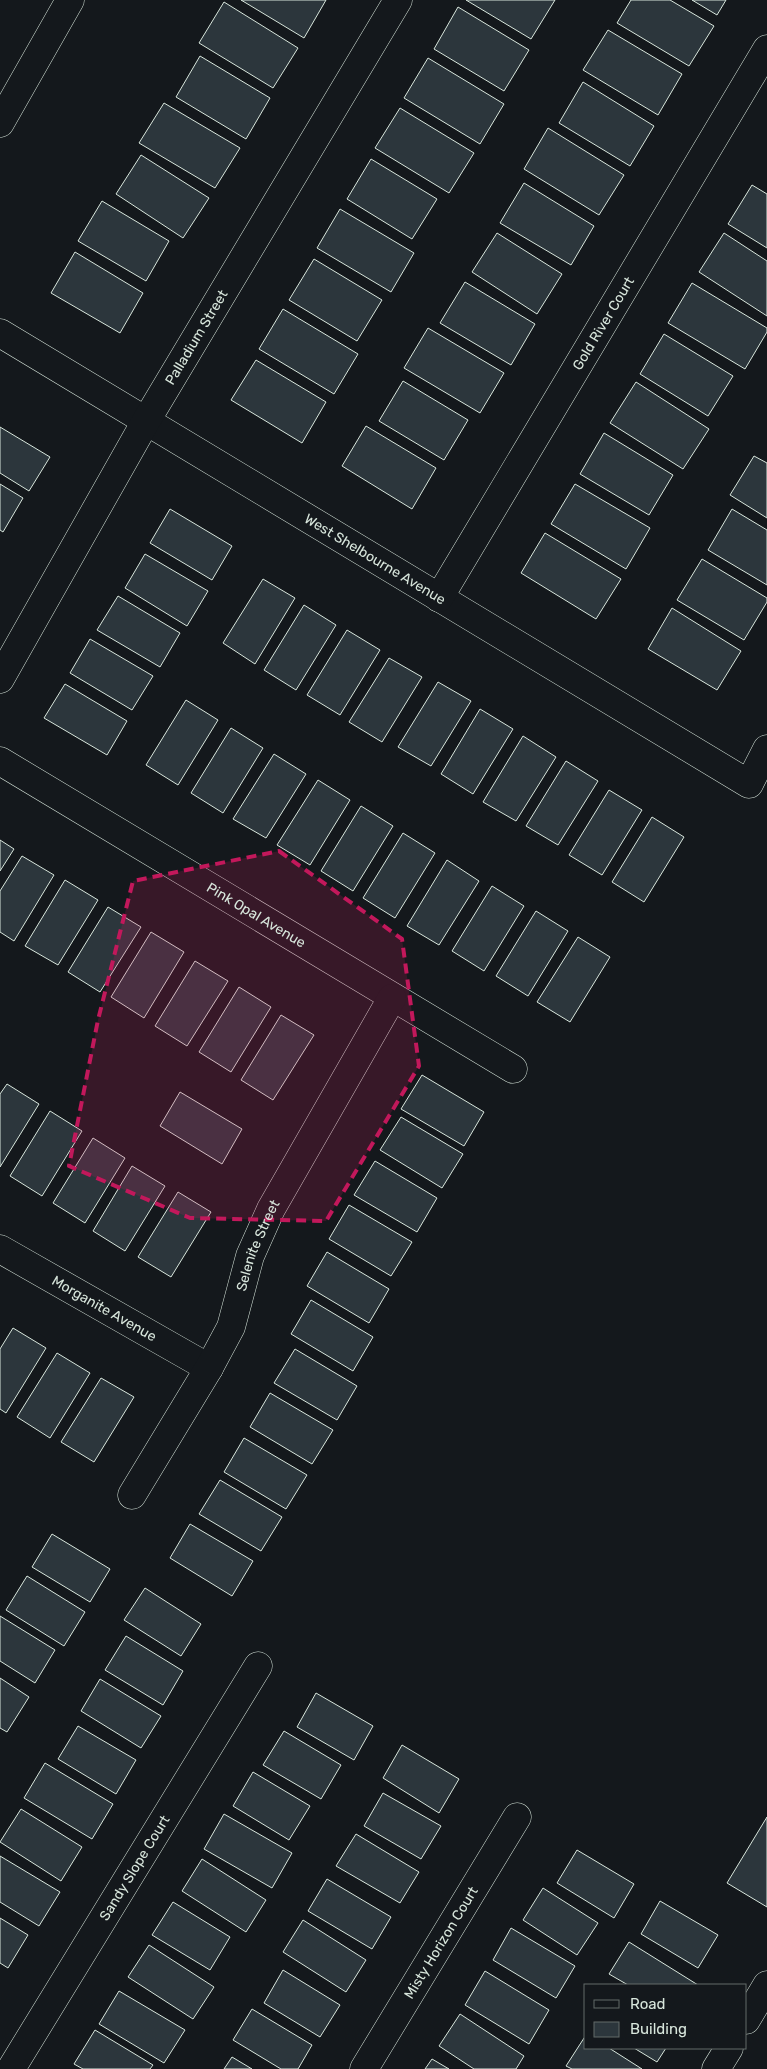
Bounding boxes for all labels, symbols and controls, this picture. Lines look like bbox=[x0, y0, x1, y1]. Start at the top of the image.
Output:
street label: Gold River Court bbox=[569, 273, 638, 373]
street label: Palladium Street bbox=[161, 286, 231, 388]
street label: West Shelbourne Avenue bbox=[301, 510, 449, 608]
street label: Pink Opal Avenue bbox=[204, 879, 309, 951]
street label: Selenite Street bbox=[232, 1196, 283, 1293]
street label: Morganite Avenue bbox=[49, 1272, 160, 1345]
street label: Sandy Slope Court bbox=[96, 1812, 173, 1924]
street label: Misty Horizon Court bbox=[400, 1883, 482, 2002]
legend bbox=[584, 1984, 747, 2049]
text: Road bbox=[630, 1995, 666, 2013]
text: Building bbox=[630, 2020, 687, 2038]

